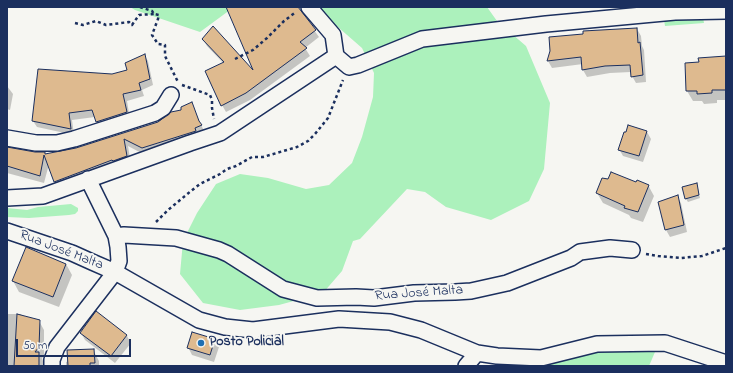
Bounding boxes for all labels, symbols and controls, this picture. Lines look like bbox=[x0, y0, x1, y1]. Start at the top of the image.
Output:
street label: Rua José Malta bbox=[17, 227, 105, 275]
street label: Rua José Malta bbox=[374, 283, 464, 305]
scale bar bbox=[18, 331, 133, 357]
place label: Posto Policial bbox=[209, 335, 284, 351]
text: 50 m bbox=[23, 337, 47, 355]
marker: Posto Policial bbox=[196, 338, 206, 348]

